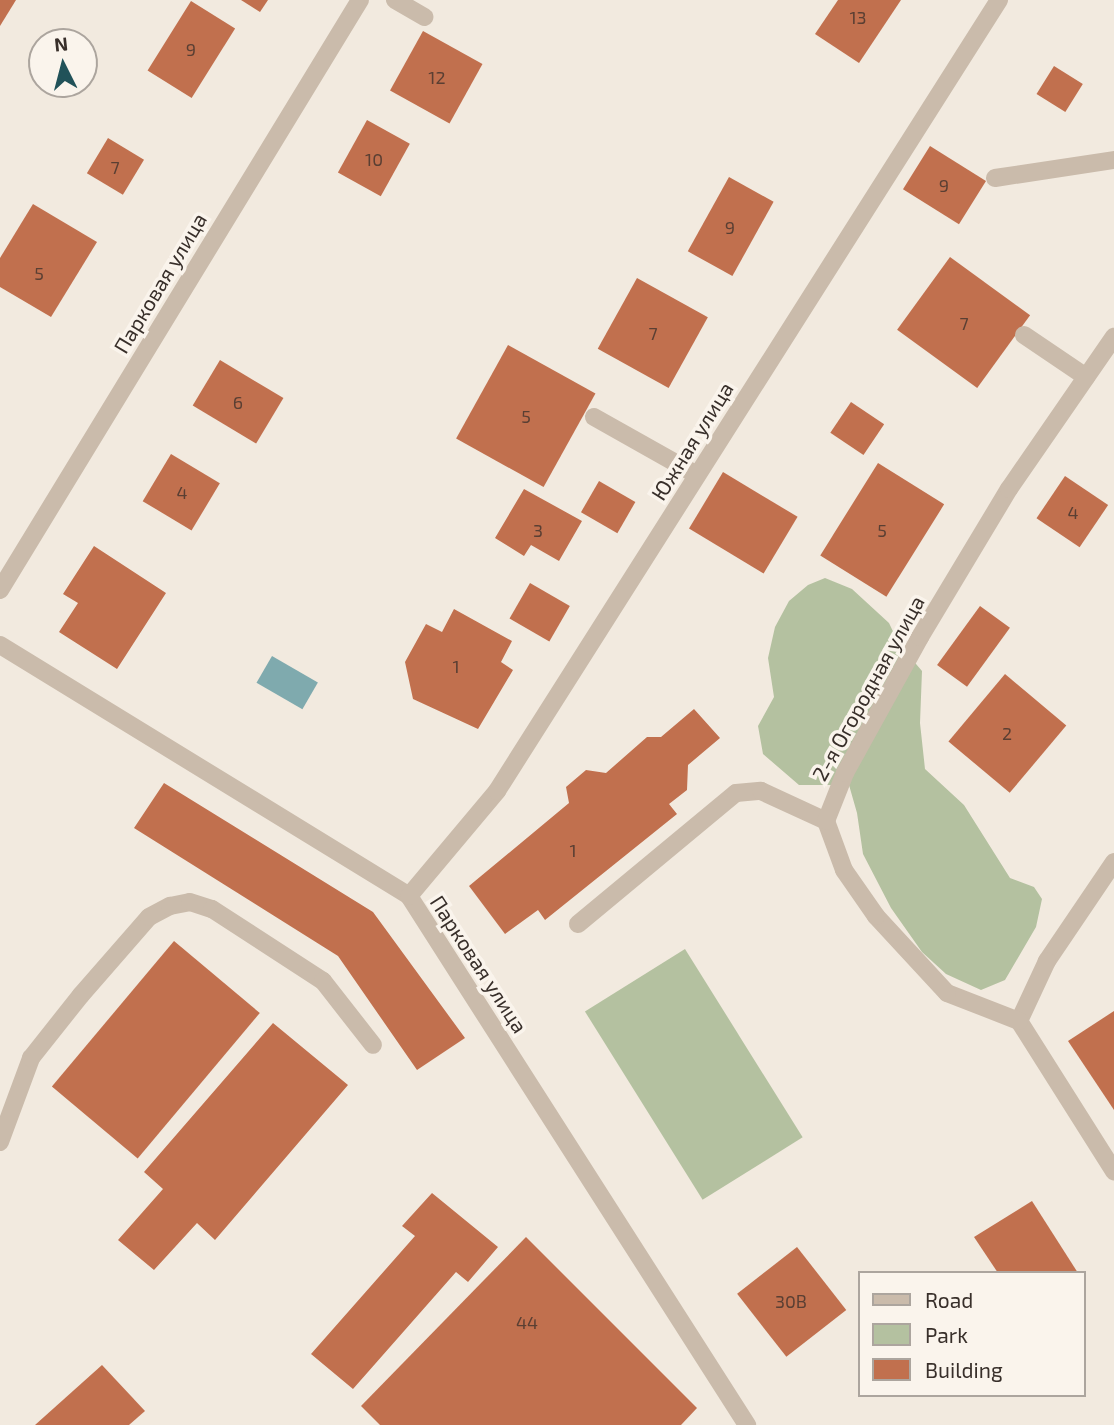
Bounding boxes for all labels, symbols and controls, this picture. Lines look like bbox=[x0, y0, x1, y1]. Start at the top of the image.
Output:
house number: 13 bbox=[849, 6, 867, 28]
north arrow bbox=[28, 28, 98, 98]
text: N bbox=[53, 31, 69, 56]
house number: 9 bbox=[186, 38, 196, 60]
house number: 12 bbox=[428, 66, 446, 88]
house number: 10 bbox=[365, 148, 383, 170]
house number: 7 bbox=[110, 156, 120, 178]
house number: 9 bbox=[939, 174, 949, 196]
street label: Парковая улица bbox=[108, 208, 212, 358]
house number: 9 bbox=[725, 216, 735, 238]
house number: 5 bbox=[34, 262, 44, 284]
house number: 7 bbox=[959, 312, 969, 334]
house number: 7 bbox=[648, 322, 658, 344]
street label: Южная улица bbox=[646, 377, 738, 505]
house number: 6 bbox=[233, 391, 243, 413]
house number: 5 bbox=[521, 405, 531, 427]
house number: 4 bbox=[176, 481, 188, 503]
house number: 4 bbox=[1067, 501, 1079, 523]
house number: 3 bbox=[533, 519, 543, 541]
house number: 5 bbox=[877, 519, 887, 541]
street label: 2-я Огородная улица bbox=[807, 591, 929, 785]
house number: 1 bbox=[452, 655, 460, 677]
house number: 2 bbox=[1002, 722, 1012, 744]
house number: 1 bbox=[569, 839, 577, 861]
street label: Парковая улица bbox=[425, 890, 533, 1038]
legend bbox=[858, 1271, 1086, 1397]
text: Road bbox=[925, 1287, 973, 1312]
house number: 30В bbox=[775, 1290, 807, 1312]
house number: 44 bbox=[516, 1311, 538, 1333]
text: Park bbox=[925, 1322, 968, 1347]
text: Building bbox=[925, 1357, 1003, 1382]

